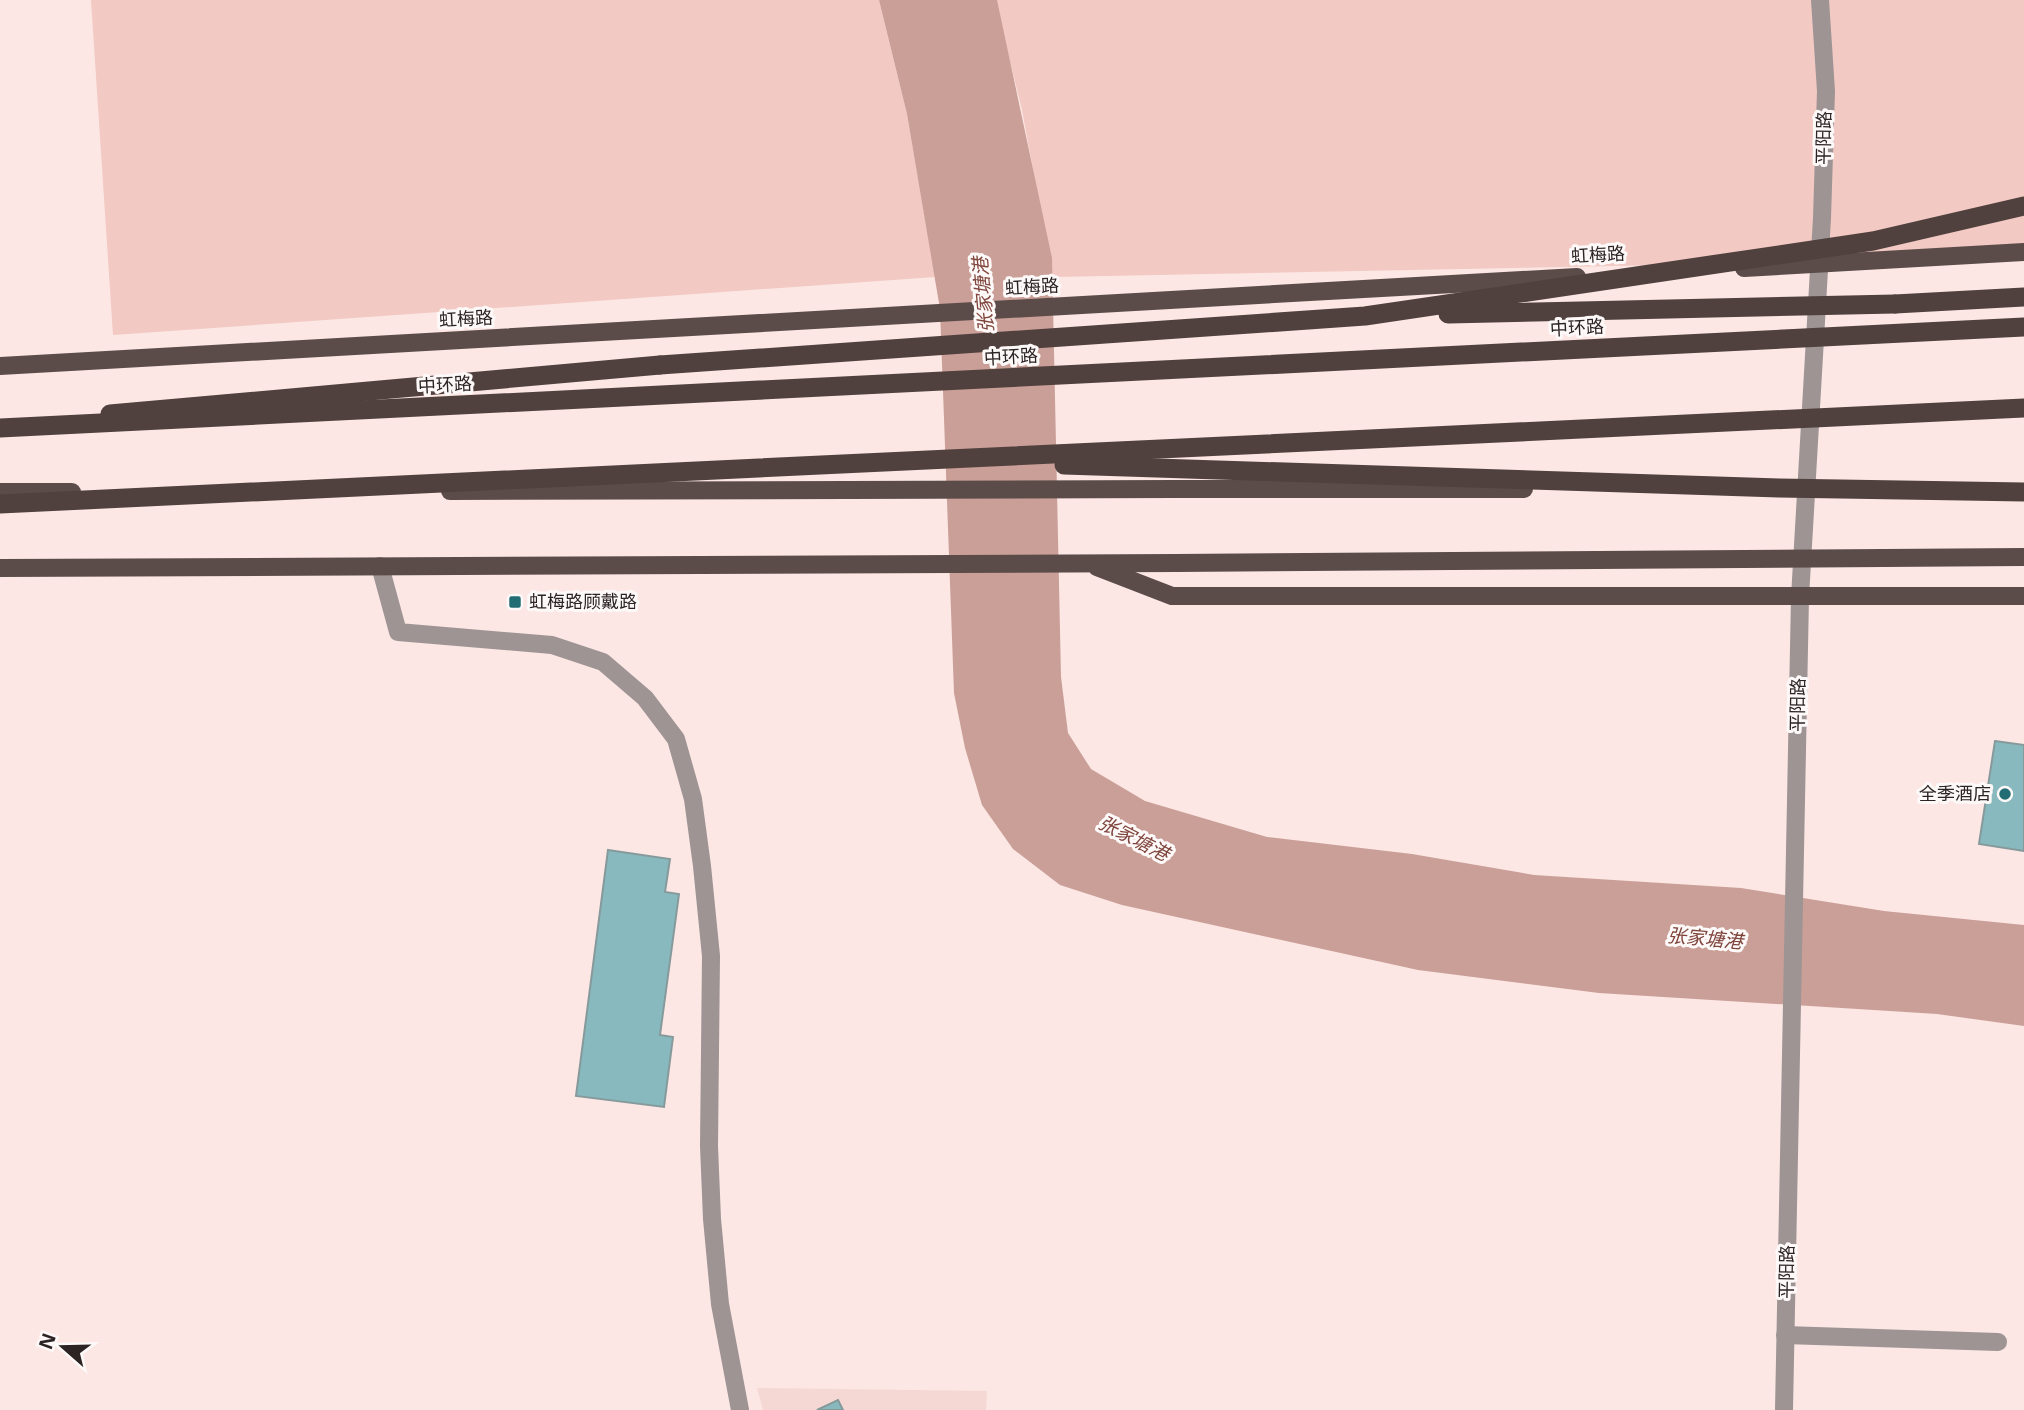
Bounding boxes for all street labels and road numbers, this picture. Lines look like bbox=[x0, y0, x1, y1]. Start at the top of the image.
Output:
street label: 平阳路 bbox=[1811, 111, 1835, 165]
street label: 虹梅路 bbox=[1570, 241, 1626, 267]
street label: 虹梅路 bbox=[1004, 273, 1060, 299]
street label: 虹梅路 bbox=[438, 305, 494, 331]
street label: 中环路 bbox=[1549, 314, 1605, 340]
street label: 中环路 bbox=[983, 343, 1039, 369]
street label: 中环路 bbox=[417, 371, 473, 397]
street label: 平阳路 bbox=[1785, 678, 1809, 732]
street label: 平阳路 bbox=[1774, 1245, 1798, 1299]

